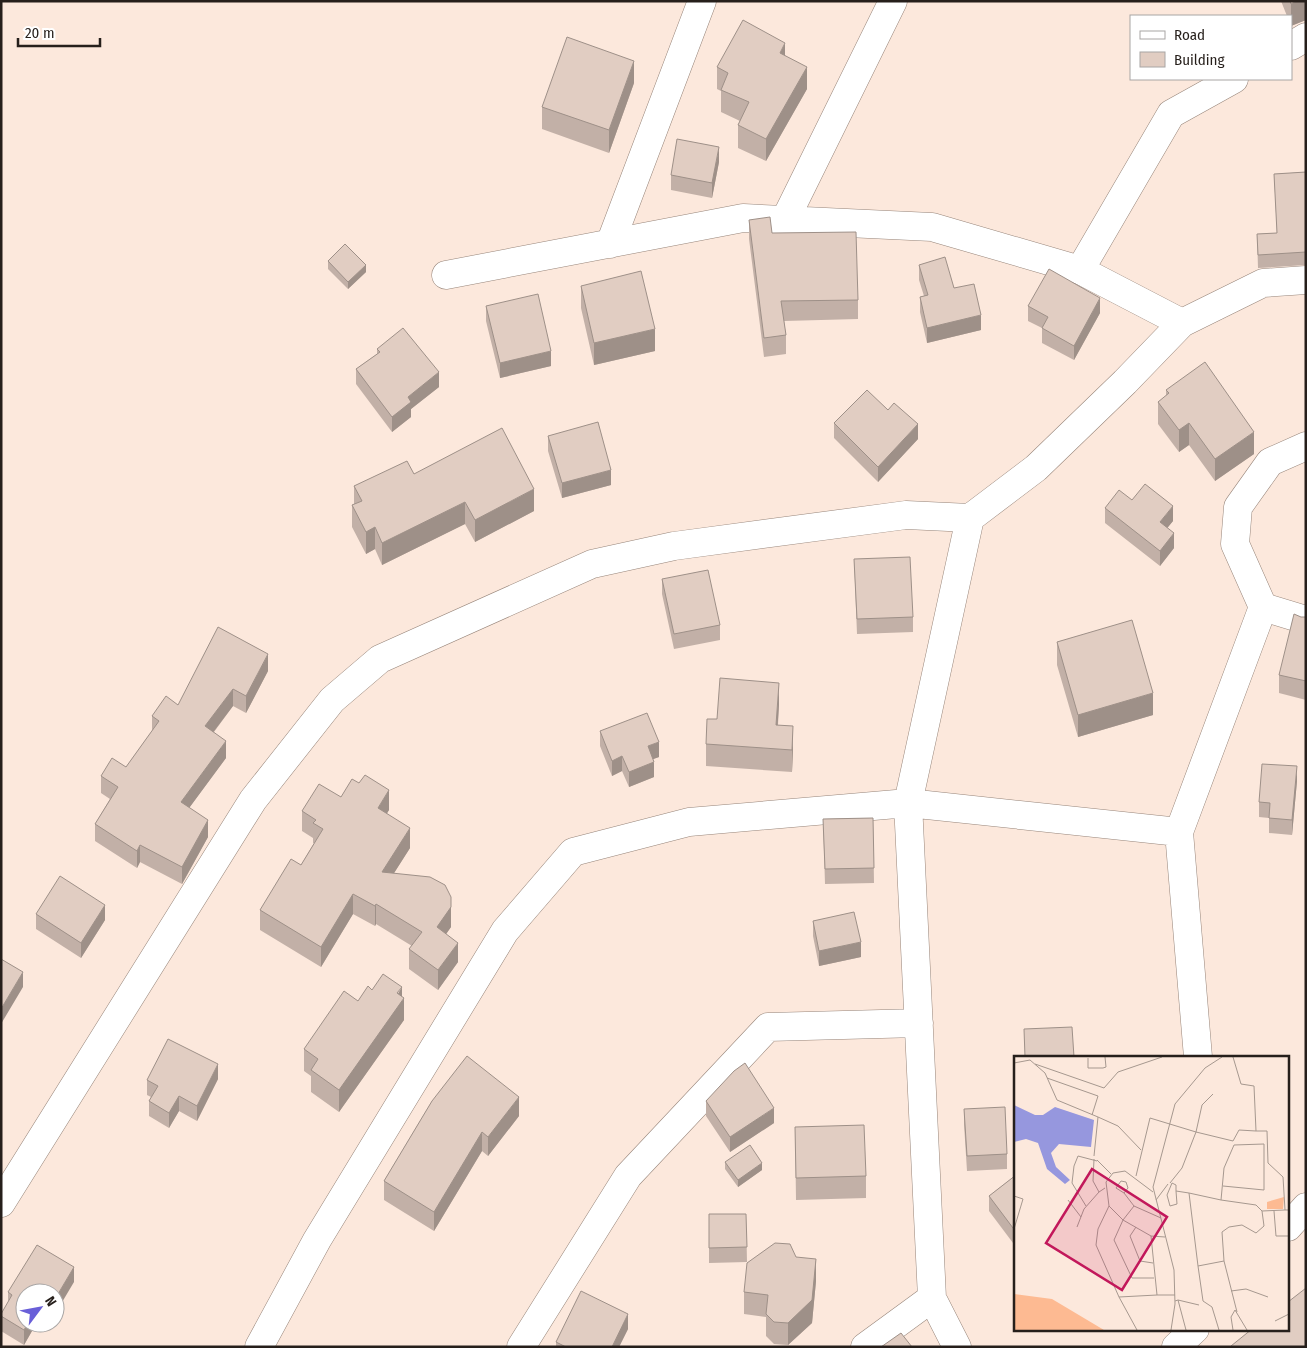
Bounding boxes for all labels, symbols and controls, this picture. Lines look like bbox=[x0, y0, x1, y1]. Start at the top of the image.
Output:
scale bar bbox=[18, 15, 100, 47]
legend bbox=[1130, 15, 1292, 80]
text: 20 m bbox=[25, 24, 55, 42]
text: Road bbox=[1174, 26, 1205, 44]
text: Building bbox=[1174, 51, 1225, 69]
inset map bbox=[1014, 1056, 1290, 1330]
north arrow bbox=[15, 1283, 65, 1333]
text: N bbox=[41, 1293, 60, 1309]

